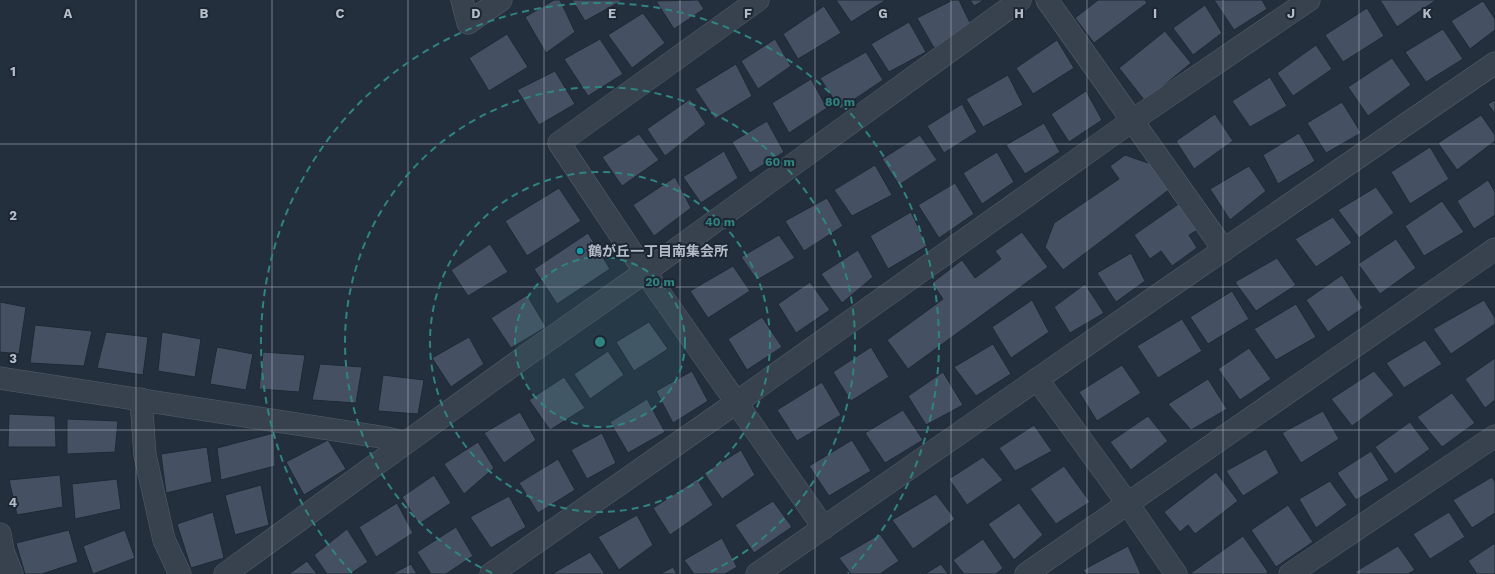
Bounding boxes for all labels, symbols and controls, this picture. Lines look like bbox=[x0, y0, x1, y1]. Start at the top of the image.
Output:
text: A bbox=[64, 6, 73, 21]
text: B bbox=[200, 6, 209, 21]
text: C bbox=[336, 6, 345, 21]
text: D bbox=[471, 6, 481, 21]
text: E bbox=[608, 6, 616, 21]
text: F bbox=[744, 6, 752, 21]
text: G bbox=[878, 6, 888, 21]
text: H bbox=[1014, 6, 1024, 21]
text: I bbox=[1153, 6, 1157, 21]
text: J bbox=[1287, 6, 1295, 21]
text: K bbox=[1422, 6, 1432, 21]
text: 1 bbox=[10, 64, 16, 79]
text: 80 m bbox=[825, 95, 855, 109]
text: 60 m bbox=[765, 155, 795, 169]
text: 2 bbox=[9, 208, 17, 223]
text: 40 m bbox=[705, 215, 735, 229]
place label: 鶴が丘一丁目南集会所 bbox=[588, 243, 728, 259]
marker: 鶴が丘一丁目南集会所 bbox=[575, 246, 585, 256]
text: 20 m bbox=[645, 275, 675, 289]
centre of rings bbox=[593, 335, 607, 349]
text: 3 bbox=[9, 351, 17, 366]
text: 4 bbox=[9, 495, 18, 510]

